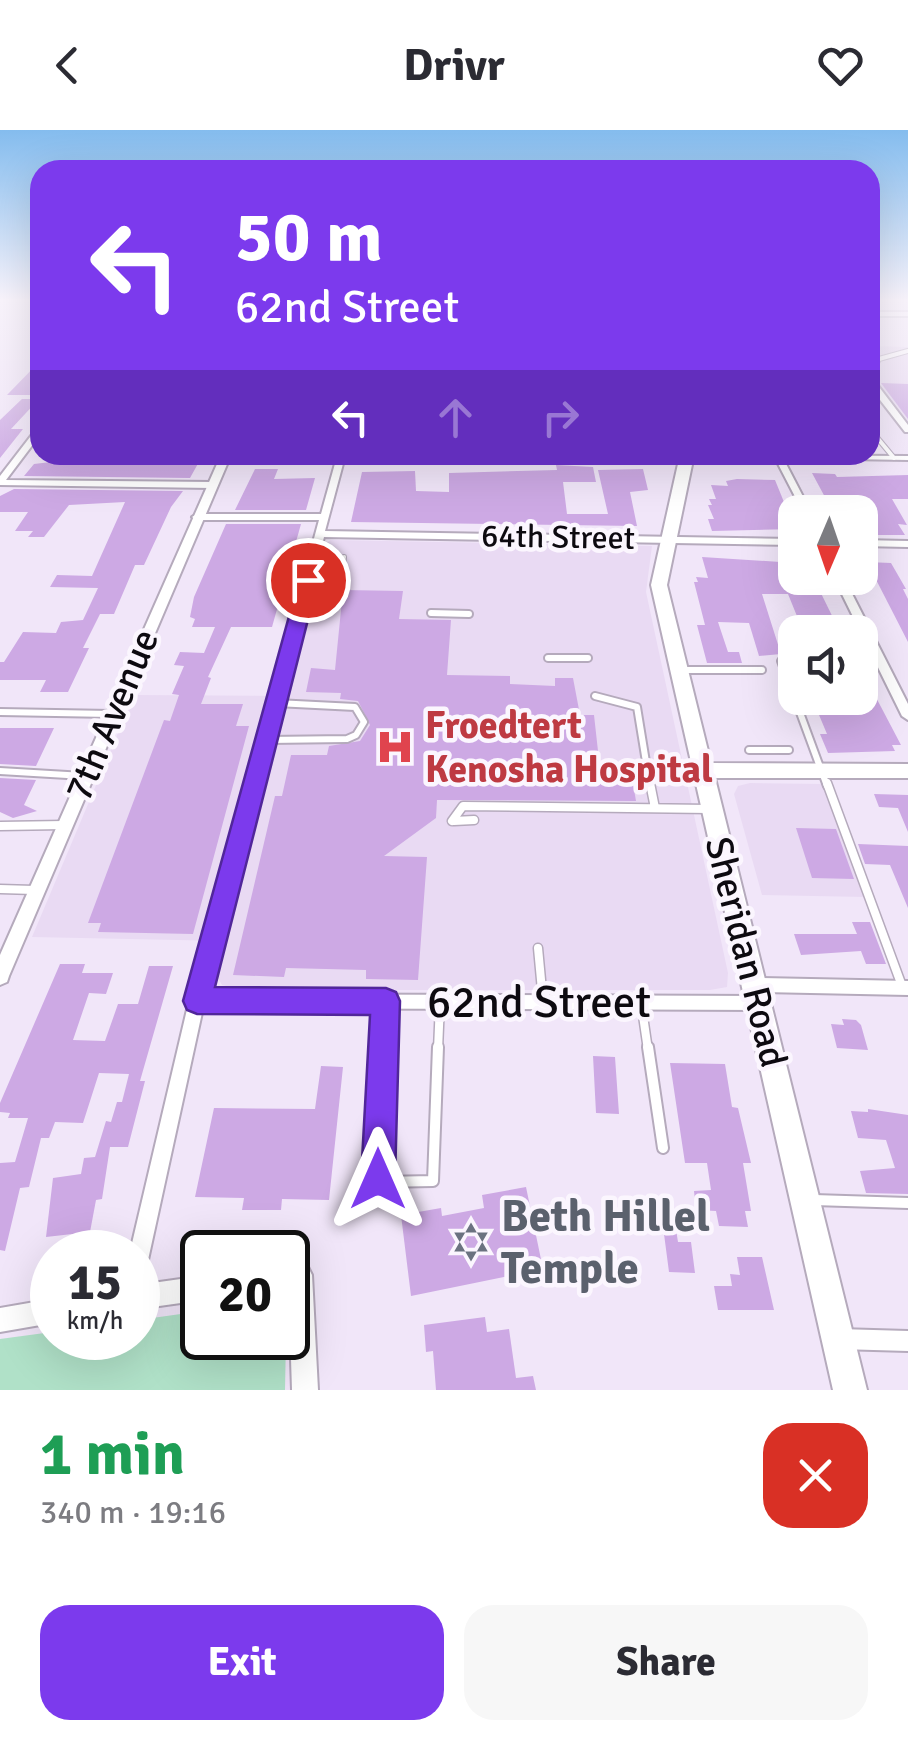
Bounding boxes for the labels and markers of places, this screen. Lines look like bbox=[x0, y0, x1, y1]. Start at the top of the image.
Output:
pin bbox=[266, 538, 351, 623]
place label: Froedtert Kenosha Hospital bbox=[425, 702, 713, 793]
hospital icon: Froedtert Kenosha Hospital bbox=[374, 726, 416, 768]
place label: Beth Hillel Temple bbox=[501, 1189, 710, 1296]
synagogue icon: Beth Hillel Temple bbox=[450, 1221, 492, 1263]

